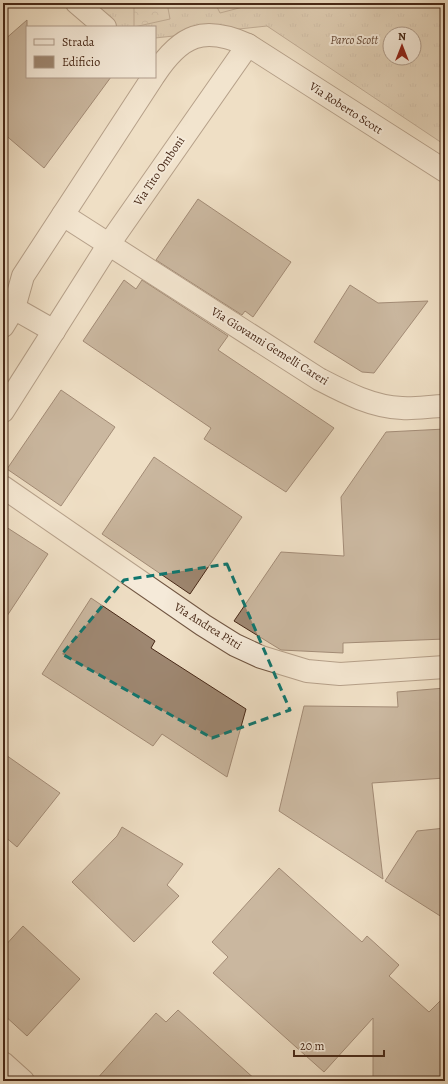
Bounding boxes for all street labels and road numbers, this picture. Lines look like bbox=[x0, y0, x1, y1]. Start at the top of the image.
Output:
street label: Via Roberto Scott bbox=[305, 78, 386, 138]
street label: Via Tito Omboni bbox=[129, 133, 188, 210]
street label: Via Giovanni Gemelli Careri bbox=[207, 303, 332, 389]
street label: Via Andrea Pitti bbox=[170, 598, 245, 653]

